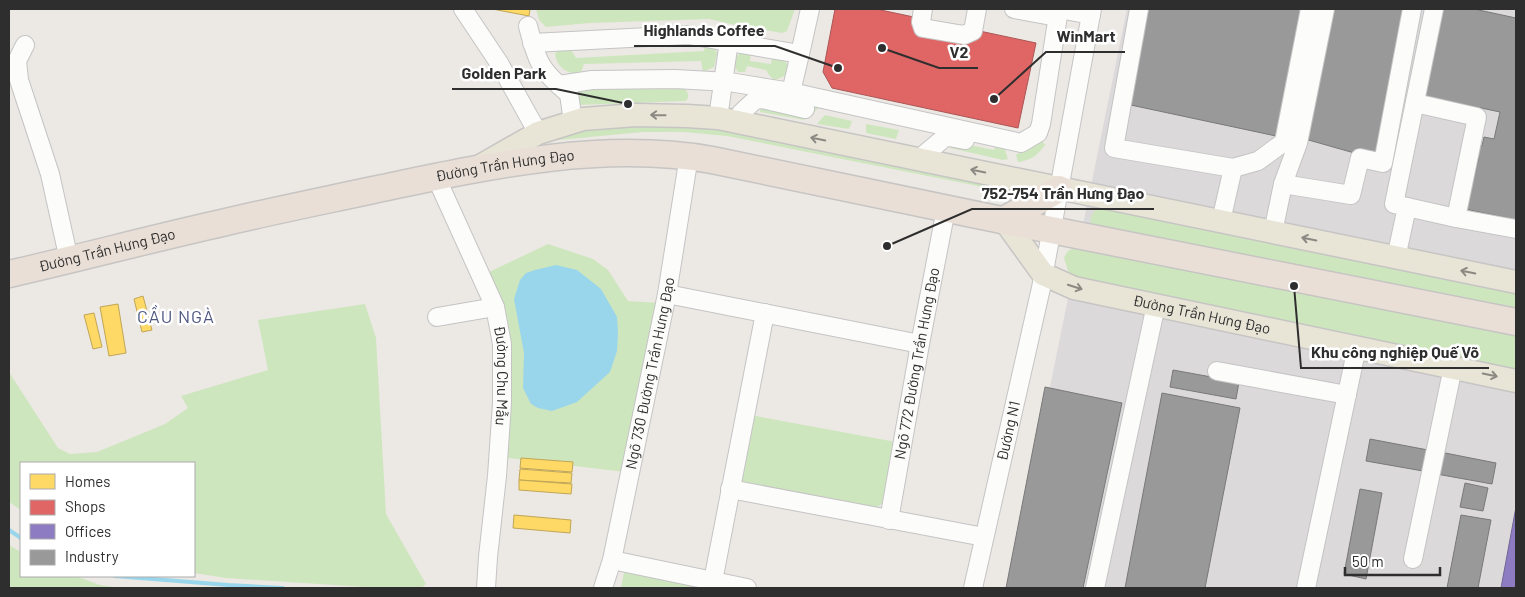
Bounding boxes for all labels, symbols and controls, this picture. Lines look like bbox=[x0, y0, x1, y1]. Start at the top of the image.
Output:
callout: Highlands Coffee bbox=[634, 15, 775, 46]
text: Highlands Coffee bbox=[644, 20, 765, 39]
callout: WinMart bbox=[1046, 21, 1125, 52]
text: WinMart bbox=[1056, 26, 1116, 45]
callout: V2 bbox=[939, 37, 978, 68]
text: V2 bbox=[950, 42, 968, 61]
callout: Golden Park bbox=[452, 58, 556, 89]
text: Golden Park bbox=[462, 63, 547, 82]
one-way arrow bbox=[650, 111, 666, 120]
one-way arrow bbox=[811, 134, 827, 144]
street label: Đường Trần Hưng Đạo bbox=[434, 145, 575, 185]
one-way arrow bbox=[970, 166, 986, 175]
callout: 752-754 Trần Hưng Đạo bbox=[972, 178, 1154, 209]
text: 752-754 Trần Hưng Đạo bbox=[982, 183, 1144, 202]
street label: Đường Trần Hưng Đạo bbox=[37, 224, 177, 275]
one-way arrow bbox=[1302, 234, 1318, 244]
street label: Ngõ 772 Đường Trần Hưng Đạo bbox=[890, 266, 943, 461]
one-way arrow bbox=[1461, 267, 1477, 277]
street label: Ngõ 730 Đường Trần Hưng Đạo bbox=[621, 276, 678, 471]
one-way arrow bbox=[1067, 283, 1083, 293]
street label: Đường Trần Hưng Đạo bbox=[1131, 291, 1272, 337]
district label: CẦU NGÀ bbox=[137, 305, 215, 327]
street label: Đường Chu Mẫu bbox=[491, 324, 512, 426]
callout: Khu công nghiệp Quế Võ bbox=[1301, 337, 1489, 368]
text: Khu công nghiệp Quế Võ bbox=[1311, 342, 1479, 362]
one-way arrow bbox=[1482, 371, 1498, 380]
street label: Đường N1 bbox=[992, 399, 1023, 462]
legend bbox=[20, 462, 195, 577]
text: Homes bbox=[65, 472, 110, 490]
text: Shops bbox=[65, 497, 105, 515]
text: Offices bbox=[65, 522, 111, 540]
scale bar bbox=[1345, 544, 1440, 576]
text: Industry bbox=[65, 547, 119, 565]
text: 50 m bbox=[1352, 552, 1384, 570]

